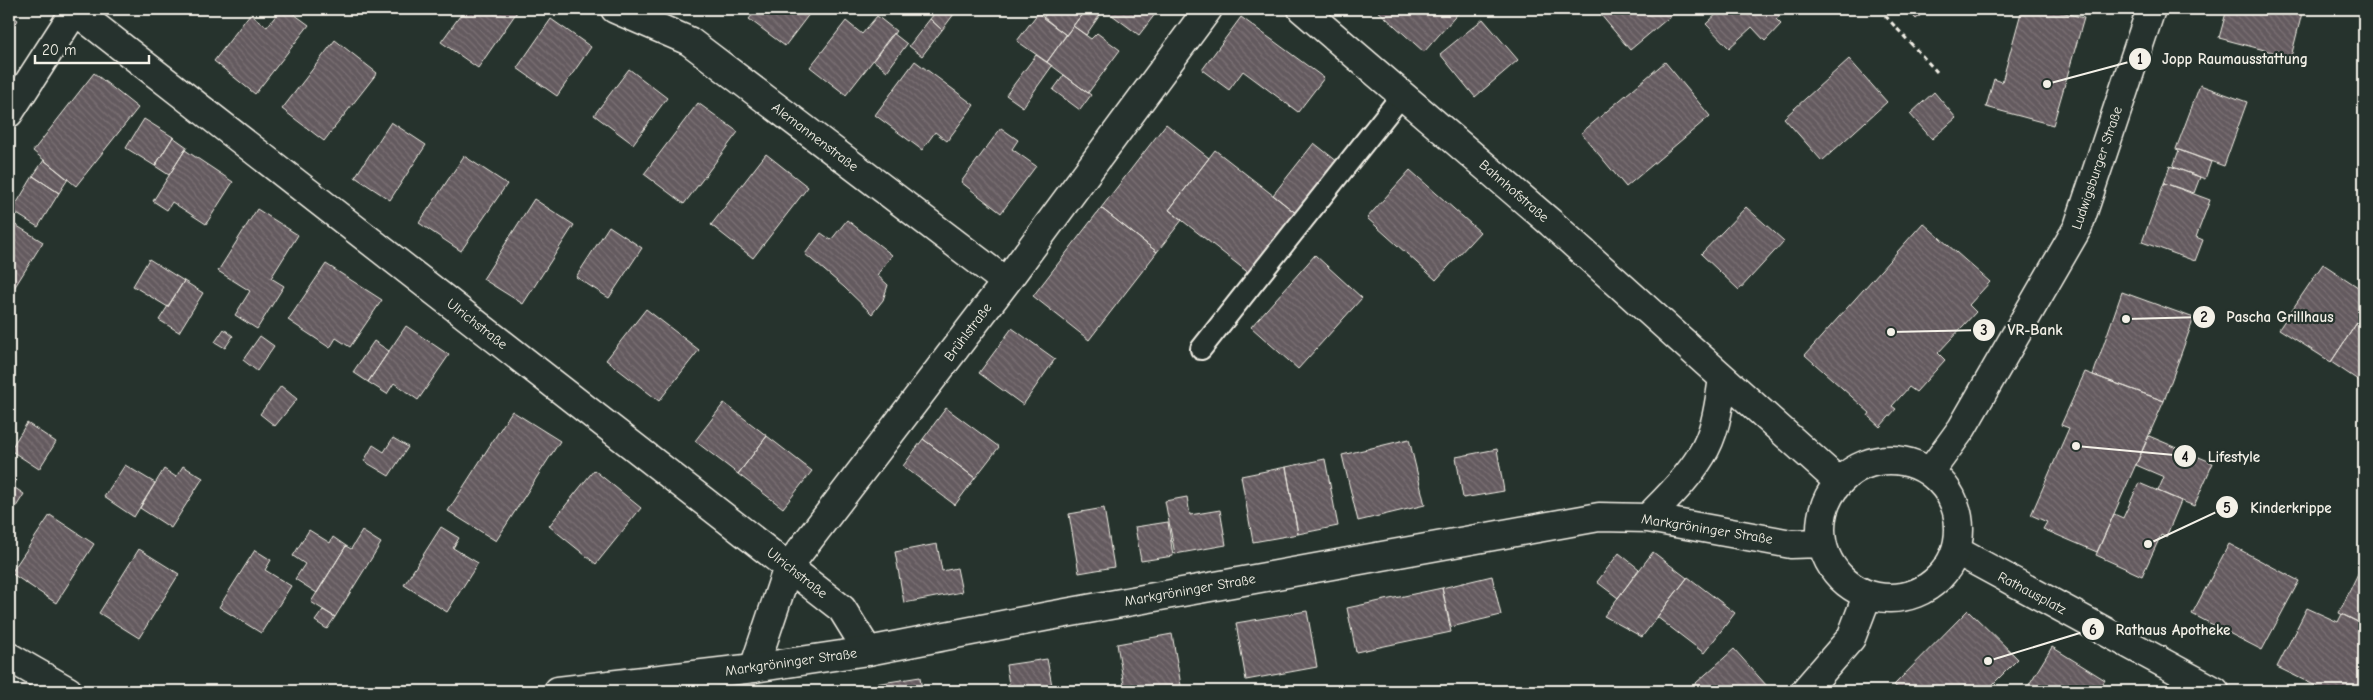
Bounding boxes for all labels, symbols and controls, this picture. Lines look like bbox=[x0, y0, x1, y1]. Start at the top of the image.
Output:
scale bar bbox=[35, 32, 149, 64]
text: 20 m bbox=[42, 41, 76, 59]
callout: Jopp Raumausstattung bbox=[2127, 44, 2318, 74]
text: 1 bbox=[2137, 50, 2143, 68]
text: Jopp Raumausstattung bbox=[2162, 50, 2308, 68]
street label: Alemannenstraße bbox=[768, 99, 862, 175]
street label: Ludwigsburger Straße bbox=[2068, 104, 2126, 232]
street label: Bahnhofstraße bbox=[1476, 156, 1552, 226]
street label: Ulrichstraße bbox=[443, 295, 511, 353]
street label: Brühlstraße bbox=[941, 299, 995, 365]
callout: Pascha Grillhaus bbox=[2191, 302, 2344, 332]
text: 2 bbox=[2200, 308, 2208, 326]
text: Pascha Grillhaus bbox=[2226, 308, 2334, 326]
callout: VR-Bank bbox=[1972, 315, 2072, 345]
text: 3 bbox=[1980, 321, 1988, 339]
text: VR-Bank bbox=[2007, 321, 2063, 339]
callout: Lifestyle bbox=[2173, 441, 2270, 471]
text: 4 bbox=[2181, 448, 2189, 466]
text: Lifestyle bbox=[2208, 448, 2260, 466]
callout: Kinderkrippe bbox=[2215, 492, 2341, 522]
text: 5 bbox=[2223, 499, 2231, 517]
text: Kinderkrippe bbox=[2250, 499, 2332, 517]
street label: Markgröninger Straße bbox=[1640, 510, 1774, 548]
street label: Ulrichstraße bbox=[763, 544, 831, 602]
street label: Rathausplatz bbox=[1995, 568, 2069, 618]
street label: Markgröninger Straße bbox=[1123, 570, 1257, 610]
callout: Rathaus Apotheke bbox=[2080, 614, 2240, 644]
text: 6 bbox=[2089, 621, 2097, 639]
text: Rathaus Apotheke bbox=[2116, 621, 2230, 639]
street label: Markgröninger Straße bbox=[724, 644, 858, 680]

